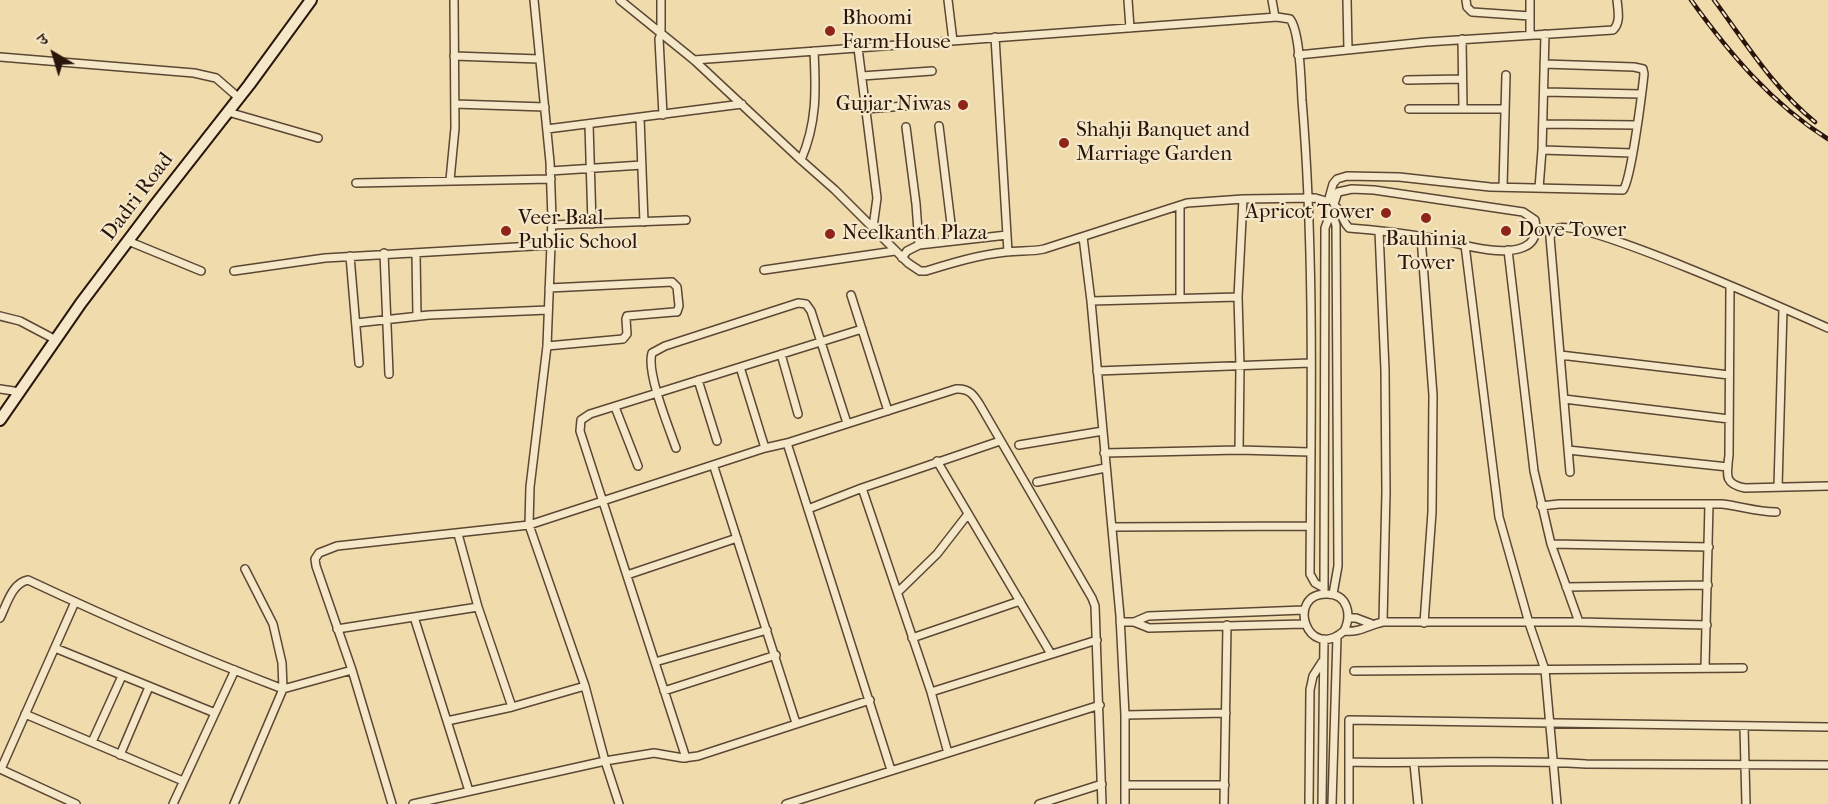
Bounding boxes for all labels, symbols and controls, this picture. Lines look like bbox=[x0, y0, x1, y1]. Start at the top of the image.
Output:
place label: Bhoomi Farm House bbox=[842, 6, 951, 56]
north arrow bbox=[24, 24, 84, 84]
marker: Bhoomi Farm House bbox=[823, 24, 837, 38]
text: उ bbox=[34, 29, 52, 49]
place label: Gujjar Niwas bbox=[836, 92, 951, 118]
marker: Gujjar Niwas bbox=[956, 98, 970, 112]
place label: Shahji Banquet and Marriage Garden bbox=[1076, 118, 1250, 168]
marker: Shahji Banquet and Marriage Garden bbox=[1057, 136, 1071, 150]
street label: Dadri Road bbox=[97, 148, 179, 246]
place label: Apricot Tower bbox=[1245, 200, 1374, 226]
place label: Veer Baal Public School bbox=[518, 206, 638, 256]
marker: Apricot Tower bbox=[1379, 206, 1393, 220]
marker: Bauhinia Tower bbox=[1419, 211, 1433, 225]
place label: Dove Tower bbox=[1518, 218, 1626, 244]
place label: Neelkanth Plaza bbox=[842, 221, 988, 247]
marker: Veer Baal Public School bbox=[499, 224, 513, 238]
marker: Dove Tower bbox=[1499, 224, 1513, 238]
marker: Neelkanth Plaza bbox=[823, 227, 837, 241]
place label: Bauhinia Tower bbox=[1385, 227, 1467, 277]

